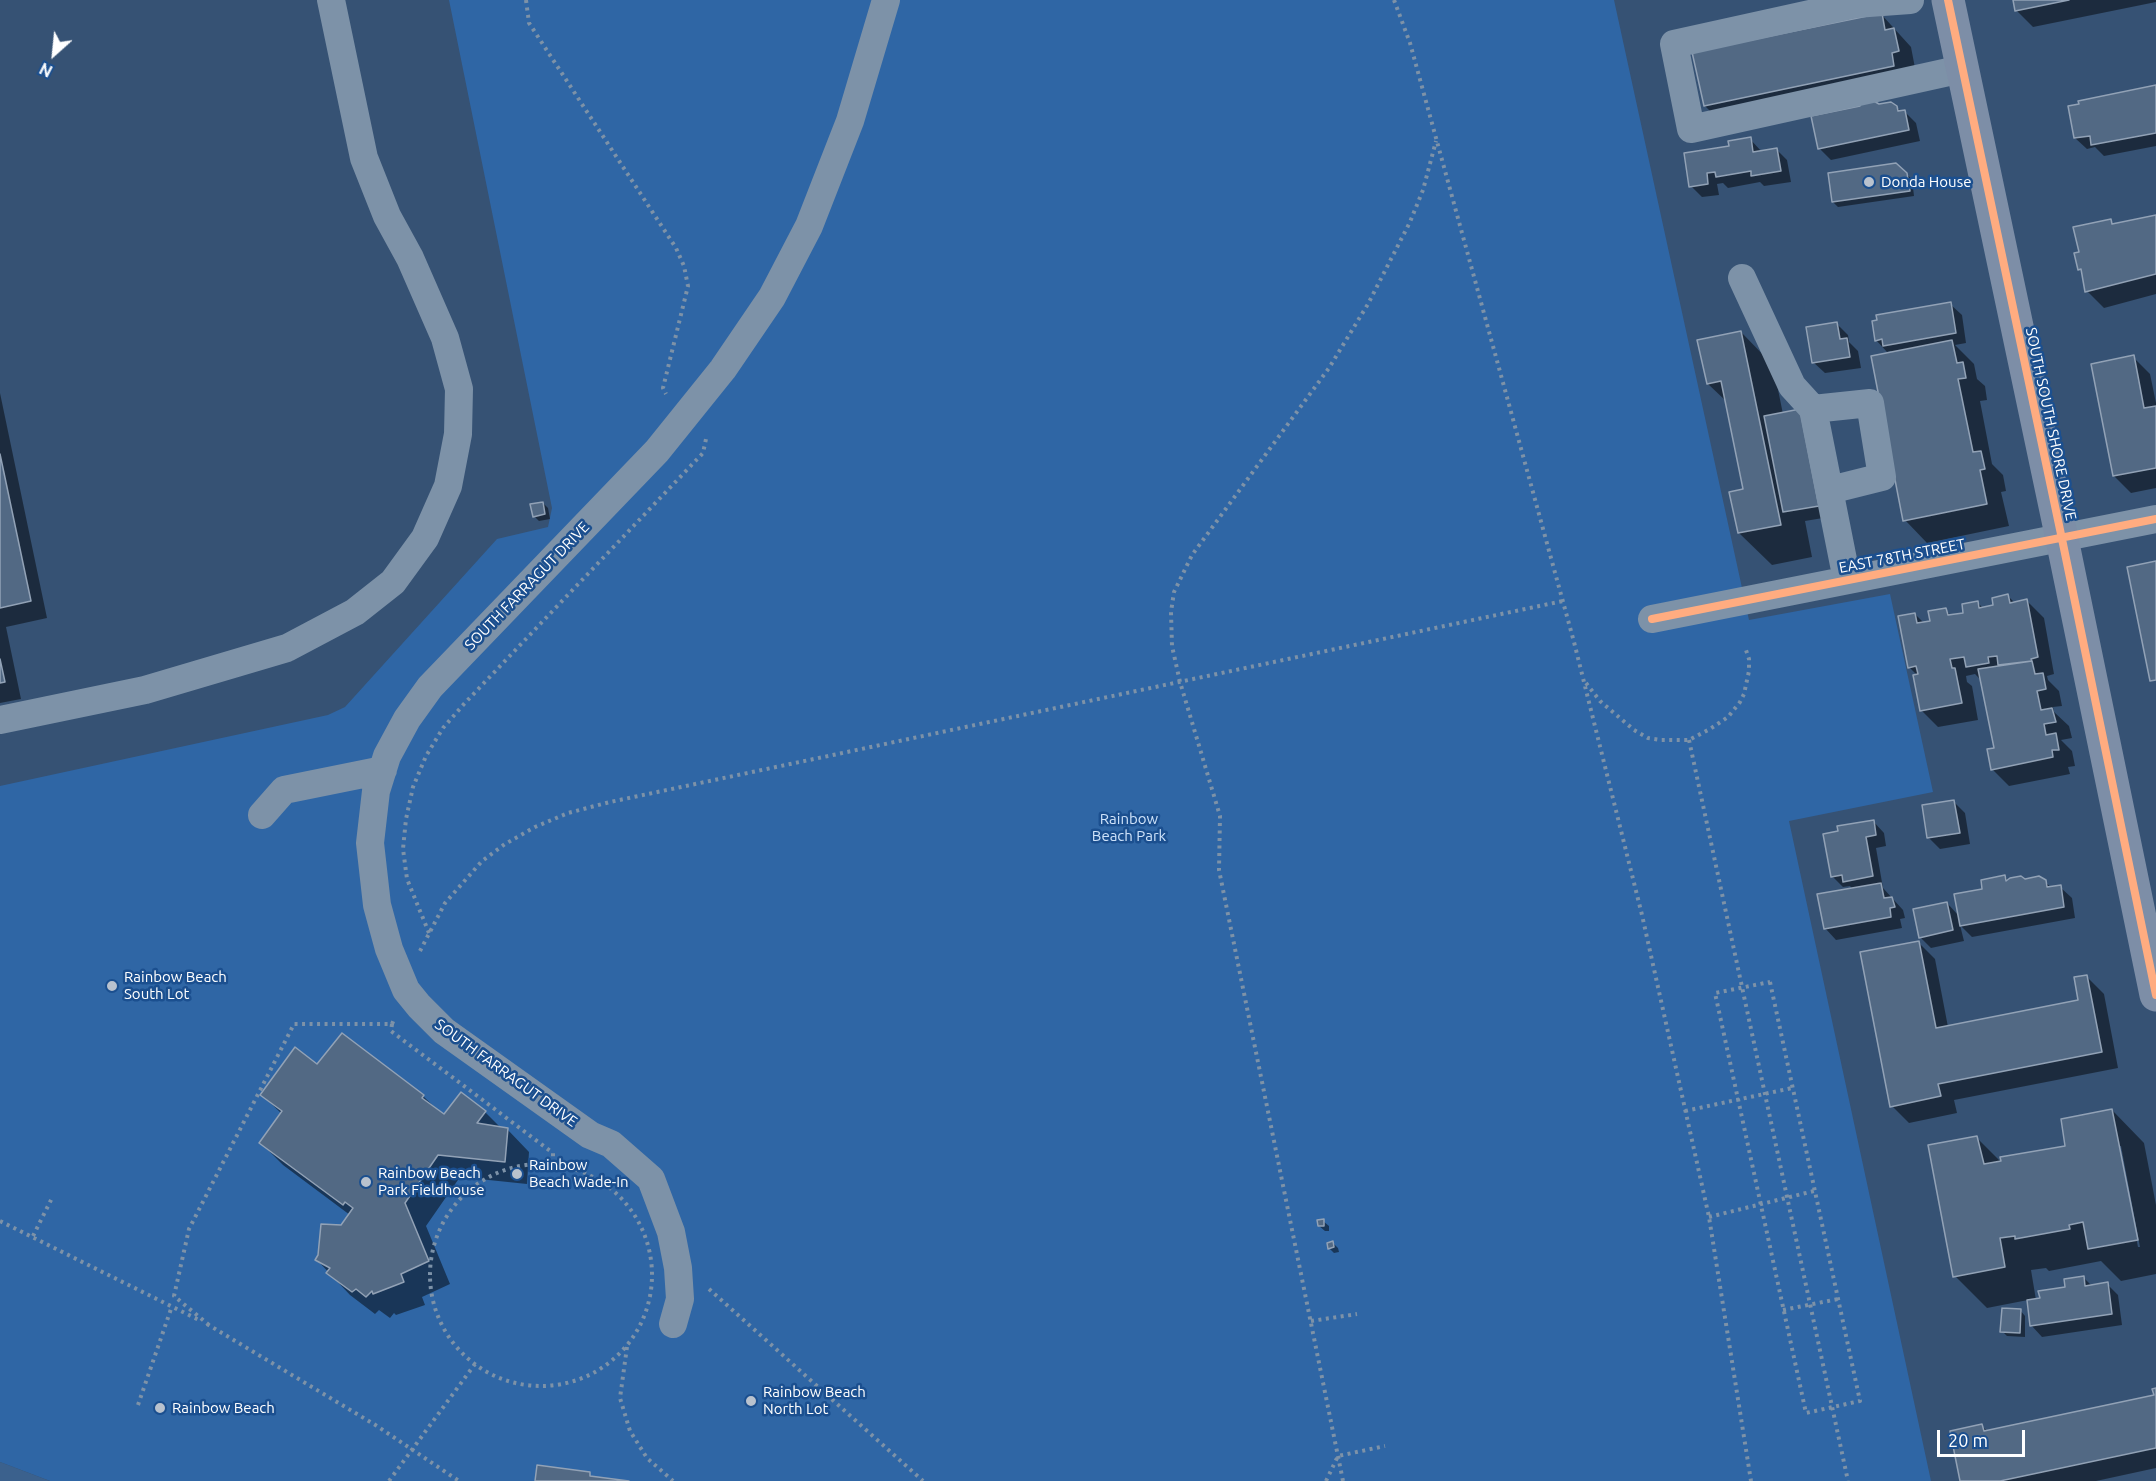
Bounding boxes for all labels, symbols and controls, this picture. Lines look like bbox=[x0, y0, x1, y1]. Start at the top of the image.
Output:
north arrow bbox=[24, 24, 84, 84]
text: N bbox=[36, 59, 55, 81]
place label: Donda House bbox=[1881, 173, 1971, 191]
marker: Donda House bbox=[1862, 175, 1876, 189]
street label: SOUTH SOUTH SHORE DRIVE bbox=[2022, 326, 2080, 522]
street label: SOUTH FARRAGUT DRIVE bbox=[461, 518, 593, 654]
street label: EAST 78TH STREET bbox=[1837, 535, 1967, 577]
park label: Rainbow Beach Park bbox=[1092, 810, 1166, 845]
place label: Rainbow Beach South Lot bbox=[124, 968, 227, 1003]
marker: Rainbow Beach South Lot bbox=[105, 979, 119, 993]
street label: SOUTH FARRAGUT DRIVE bbox=[431, 1015, 581, 1131]
place label: Rainbow Beach Wade-In bbox=[529, 1156, 629, 1191]
place label: Rainbow Beach Park Fieldhouse bbox=[378, 1164, 484, 1199]
marker: Rainbow Beach Wade-In bbox=[510, 1167, 524, 1181]
marker: Rainbow Beach Park Fieldhouse bbox=[359, 1175, 373, 1189]
place label: Rainbow Beach North Lot bbox=[763, 1383, 866, 1418]
marker: Rainbow Beach North Lot bbox=[744, 1394, 758, 1408]
place label: Rainbow Beach bbox=[172, 1399, 275, 1417]
marker: Rainbow Beach bbox=[153, 1401, 167, 1415]
scale bar bbox=[1940, 1418, 2028, 1456]
text: 20 m bbox=[1948, 1430, 1988, 1450]

